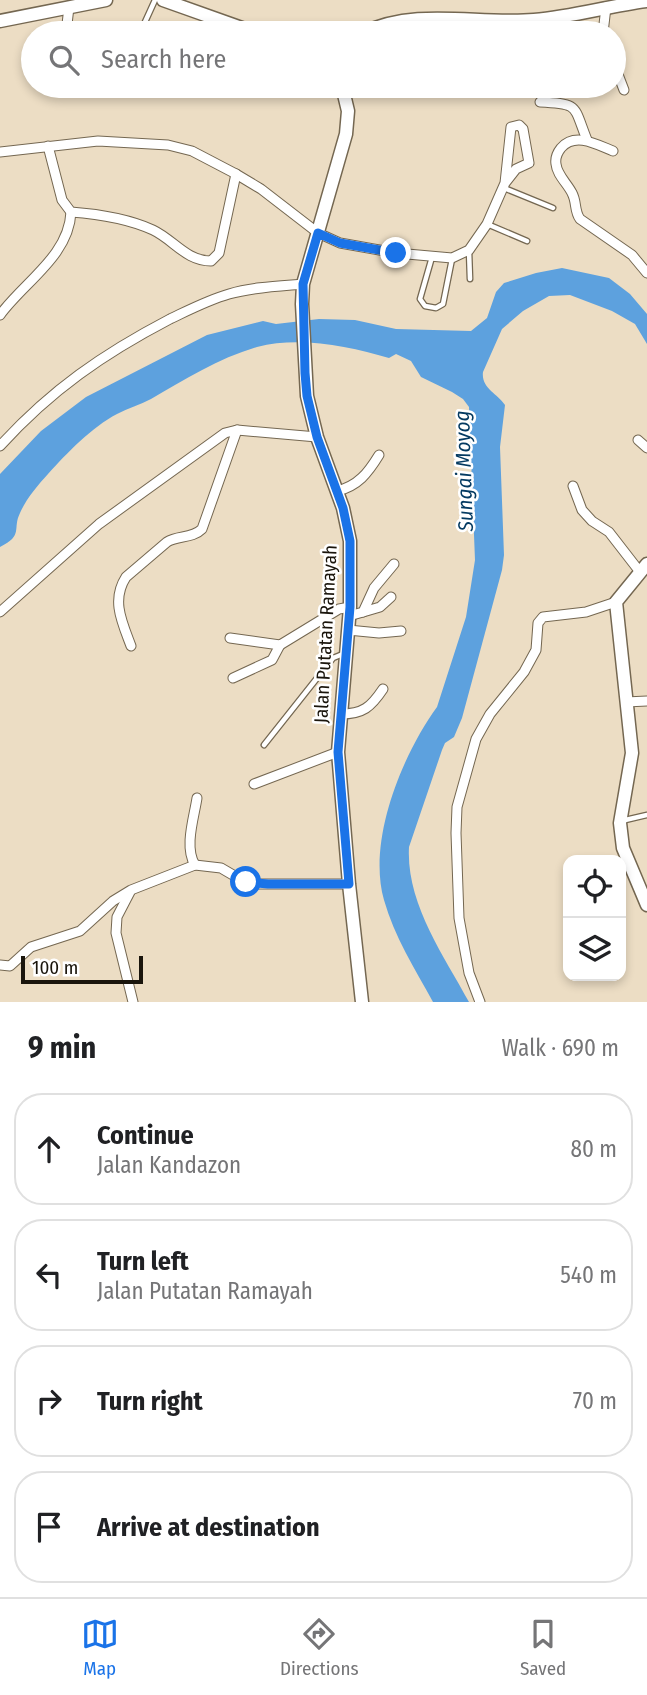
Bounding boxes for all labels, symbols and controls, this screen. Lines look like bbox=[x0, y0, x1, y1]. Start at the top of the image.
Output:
search box bbox=[21, 21, 626, 98]
icon: search bbox=[45, 41, 83, 79]
text: Search here bbox=[101, 44, 226, 75]
route end bbox=[380, 237, 411, 268]
water label: Sungai Moyog bbox=[449, 410, 479, 533]
street label: Jalan Putatan Ramayah bbox=[309, 544, 342, 724]
map controls bbox=[563, 855, 626, 981]
button: locate bbox=[563, 855, 626, 918]
route start bbox=[230, 866, 261, 897]
button: layers bbox=[563, 918, 626, 981]
scale bar bbox=[21, 953, 144, 985]
text: 100 m bbox=[32, 956, 78, 979]
text: 9 min bbox=[28, 1030, 96, 1066]
text: Walk · 690 m bbox=[502, 1034, 619, 1062]
text: Continue bbox=[97, 1120, 194, 1151]
icon: ahead bbox=[30, 1130, 68, 1168]
text: 80 m bbox=[570, 1135, 617, 1163]
text: Jalan Kandazon bbox=[97, 1151, 241, 1179]
text: Turn left bbox=[97, 1246, 189, 1277]
icon: left bbox=[30, 1256, 68, 1294]
text: 540 m bbox=[560, 1261, 617, 1289]
text: Jalan Putatan Ramayah bbox=[97, 1277, 313, 1305]
icon: right bbox=[30, 1382, 68, 1420]
text: Turn right bbox=[97, 1386, 203, 1417]
text: 70 m bbox=[573, 1387, 617, 1415]
icon: arrive bbox=[30, 1508, 68, 1546]
text: Arrive at destination bbox=[97, 1512, 320, 1543]
tab: Map bbox=[81, 1615, 119, 1680]
tab: Directions bbox=[280, 1615, 359, 1680]
tab: Saved bbox=[520, 1615, 566, 1680]

